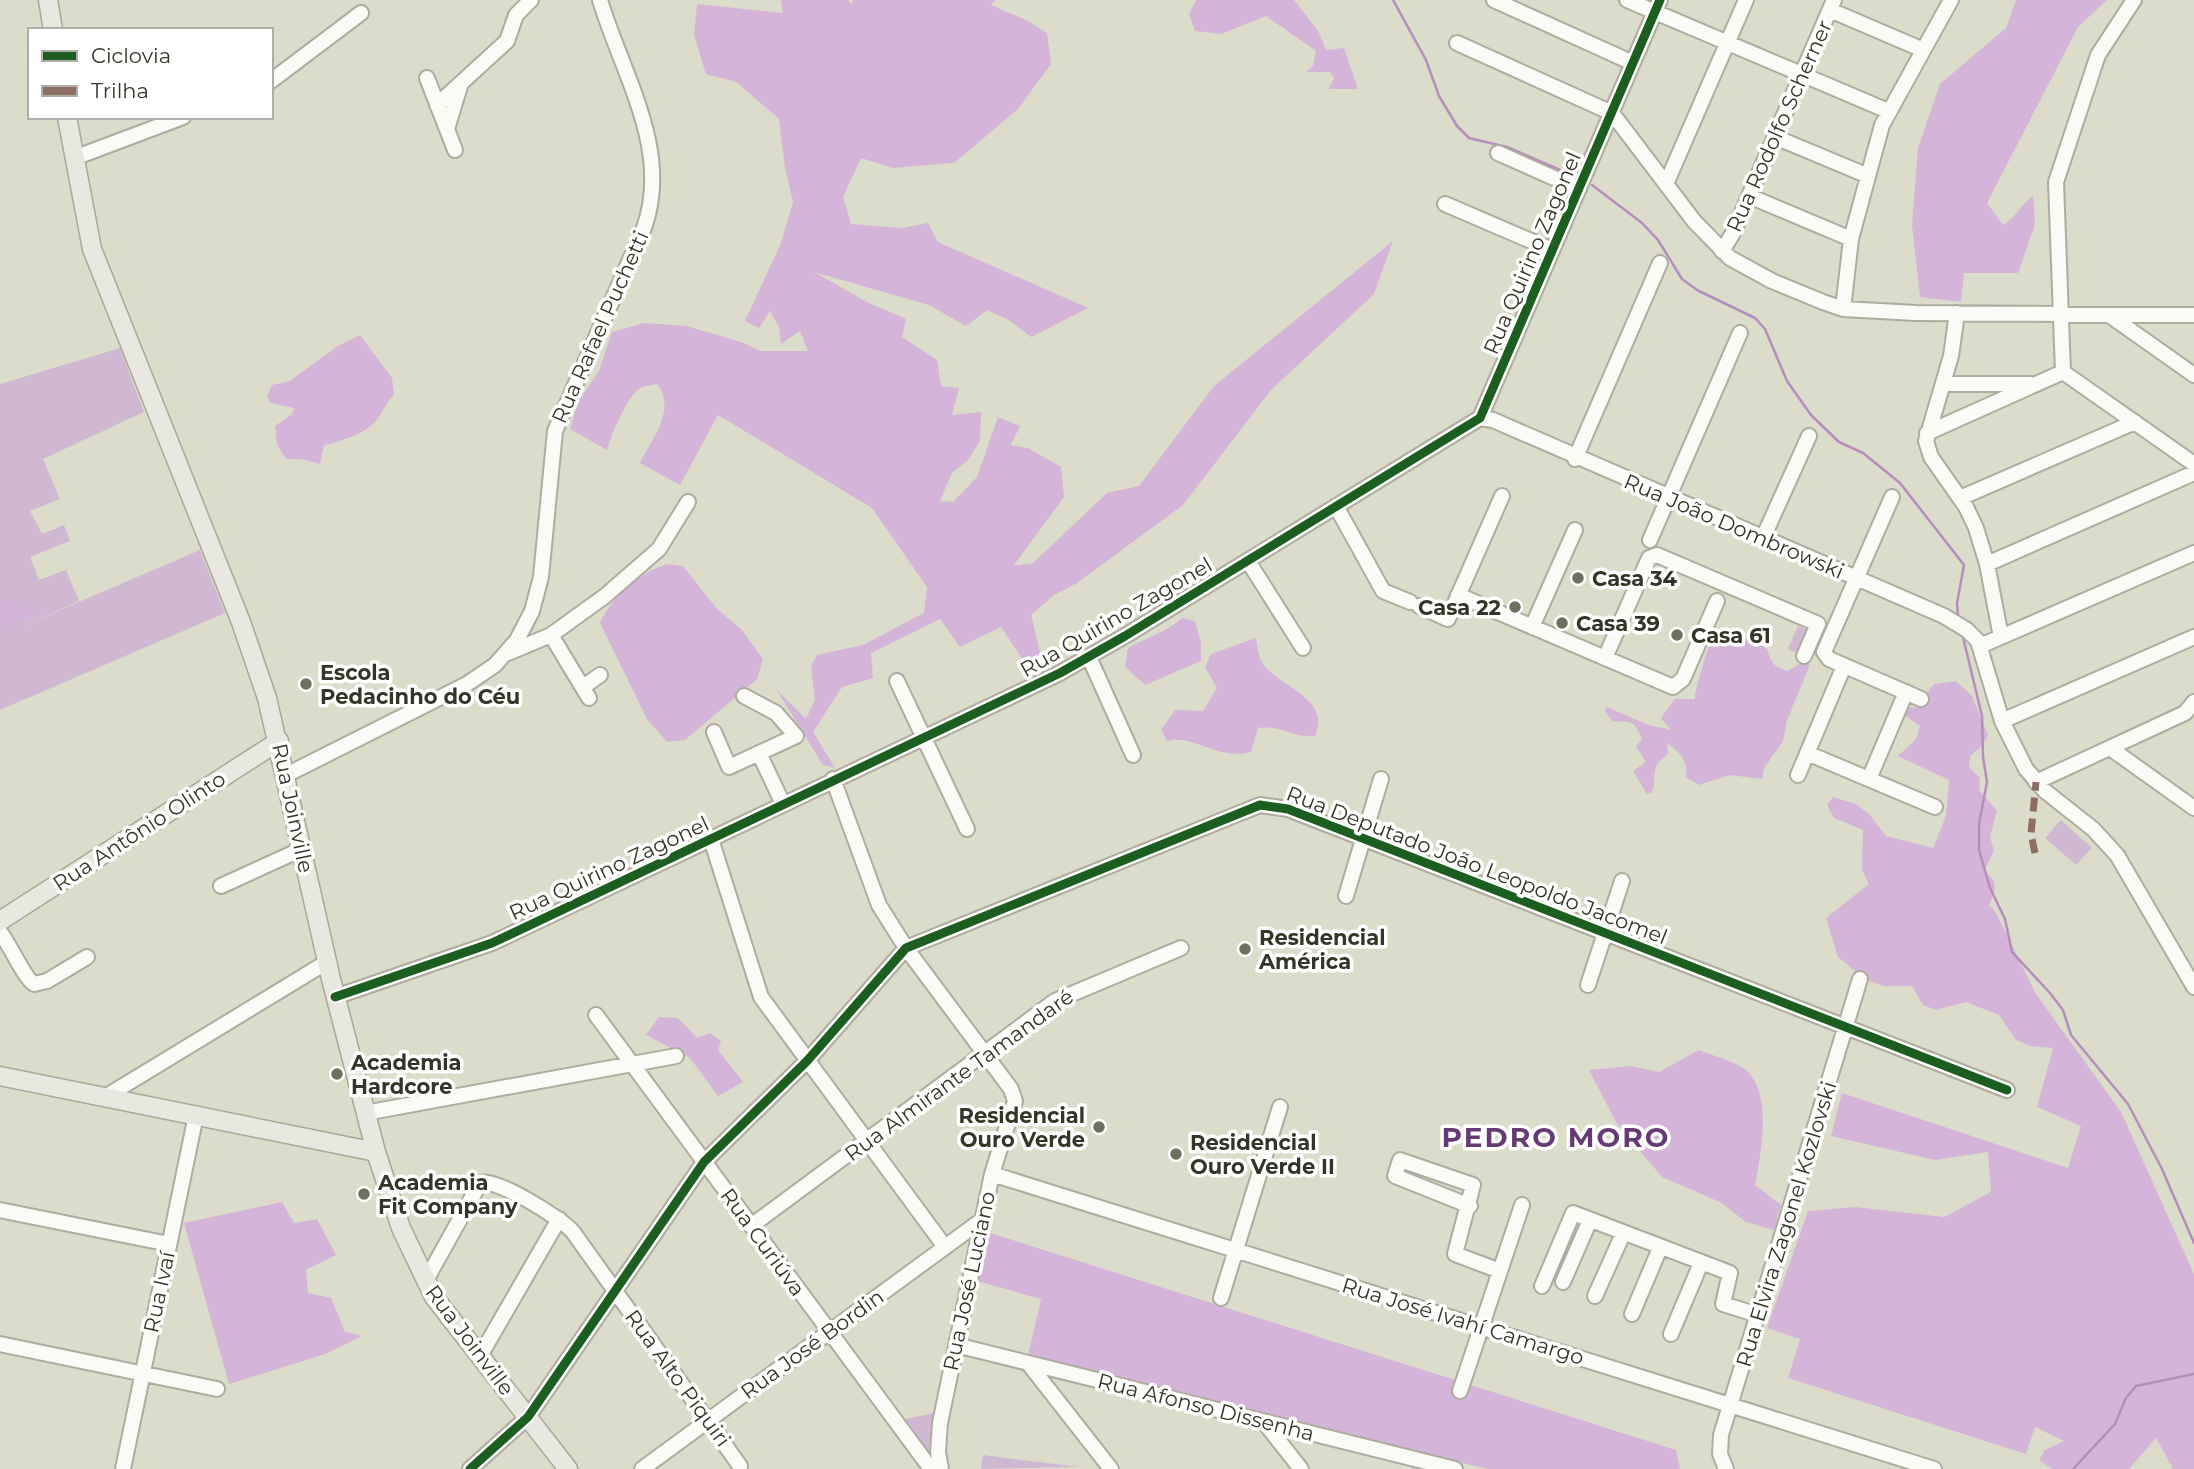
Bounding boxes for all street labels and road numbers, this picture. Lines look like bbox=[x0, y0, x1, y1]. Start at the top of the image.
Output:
street label: Rua Rodolfo Scherner bbox=[1721, 16, 1837, 236]
street label: Rua Quirino Zagonel bbox=[1478, 148, 1586, 358]
street label: Rua Rafael Puchetti bbox=[546, 227, 654, 427]
street label: Rua João Dombrowski bbox=[1620, 468, 1848, 584]
street label: Rua Quirino Zagonel bbox=[1016, 552, 1216, 682]
street label: Rua Joinville bbox=[267, 741, 319, 875]
street label: Rua Antônio Olinto bbox=[48, 766, 230, 896]
street label: Rua Deputado João Leopoldo Jacomel bbox=[1283, 781, 1671, 949]
street label: Rua Quirino Zagonel bbox=[505, 811, 713, 925]
street label: Rua Almirante Tamandaré bbox=[840, 984, 1078, 1166]
street label: Rua Elvira Zagonel Kozlovski bbox=[1731, 1078, 1841, 1370]
street label: Rua Curiúva bbox=[716, 1183, 810, 1301]
street label: Rua José Luciano bbox=[938, 1189, 1000, 1373]
street label: Rua Ivaí bbox=[138, 1248, 180, 1335]
street label: Rua José Ivahí Camargo bbox=[1339, 1272, 1587, 1370]
street label: Rua Joinville bbox=[420, 1280, 520, 1400]
street label: Rua José Bordin bbox=[736, 1284, 888, 1404]
street label: Rua Alto Piquiri bbox=[620, 1305, 736, 1451]
street label: Rua Afonso Dissenha bbox=[1095, 1368, 1317, 1446]

